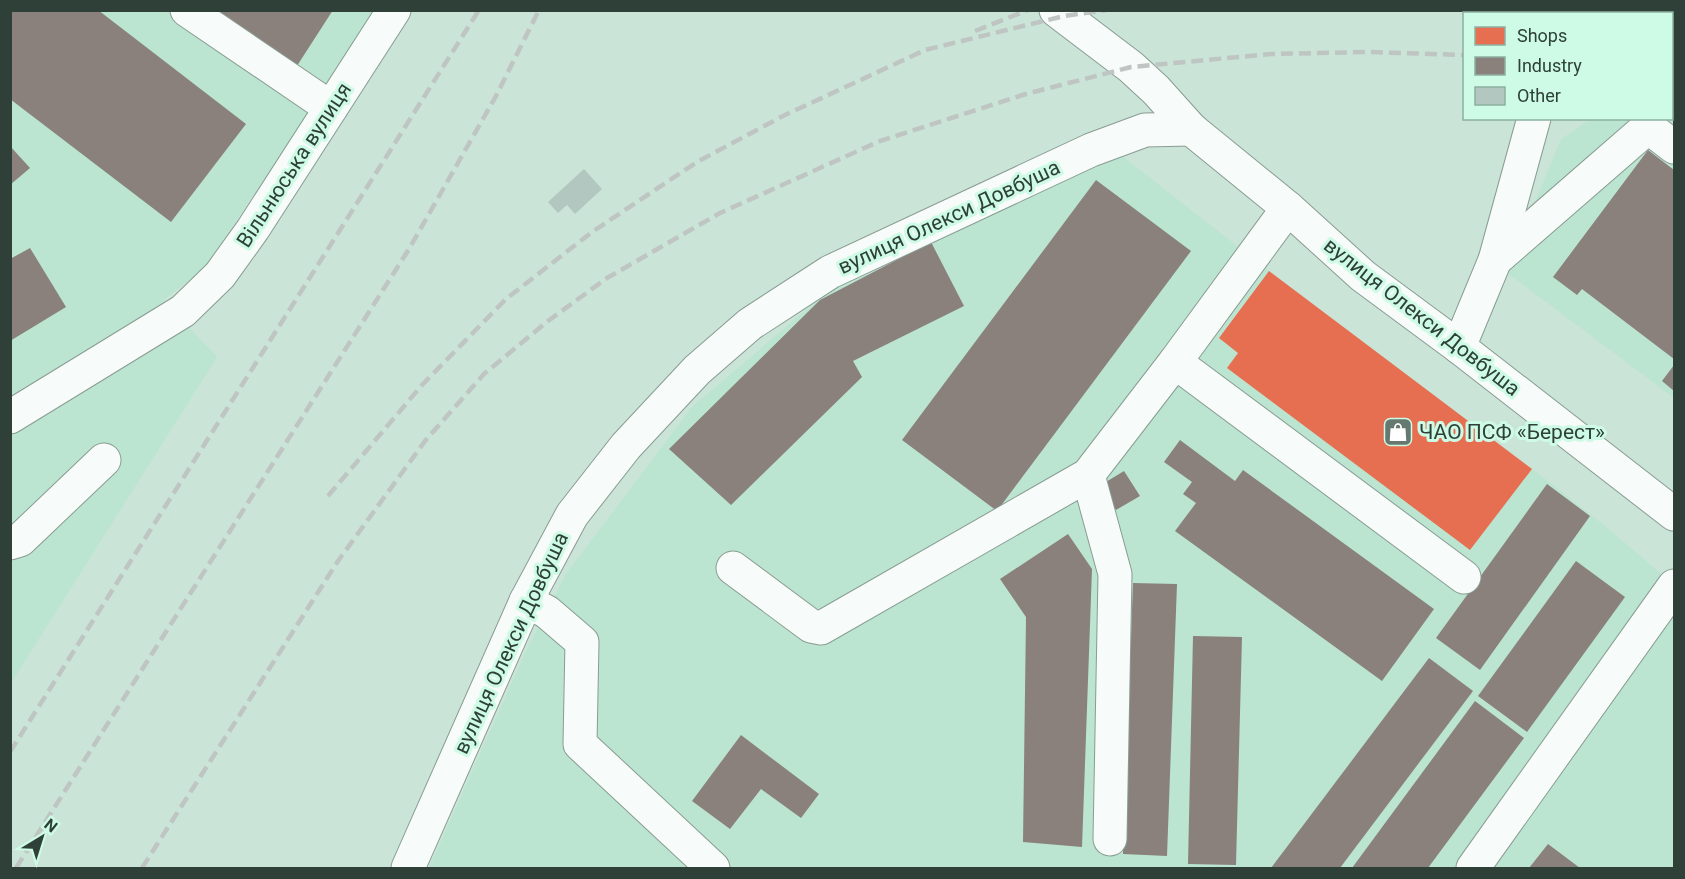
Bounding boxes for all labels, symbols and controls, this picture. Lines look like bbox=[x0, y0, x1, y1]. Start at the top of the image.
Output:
legend bbox=[1463, 12, 1673, 120]
text: Shops bbox=[1517, 25, 1567, 46]
text: Industry bbox=[1517, 55, 1582, 76]
street label: Вільнюська вулиця bbox=[232, 78, 356, 252]
text: Other bbox=[1517, 85, 1561, 106]
street label: вулиця Олекси Довбуша bbox=[834, 155, 1064, 279]
street label: вулиця Олекси Довбуша bbox=[1319, 233, 1525, 401]
shop icon: ЧАО ПСФ «Берест» bbox=[1382, 416, 1414, 448]
place label: ЧАО ПСФ «Берест» bbox=[1419, 420, 1605, 444]
street label: вулиця Олекси Довбуша bbox=[449, 528, 573, 758]
north arrow bbox=[12, 807, 72, 867]
text: N bbox=[41, 815, 61, 837]

